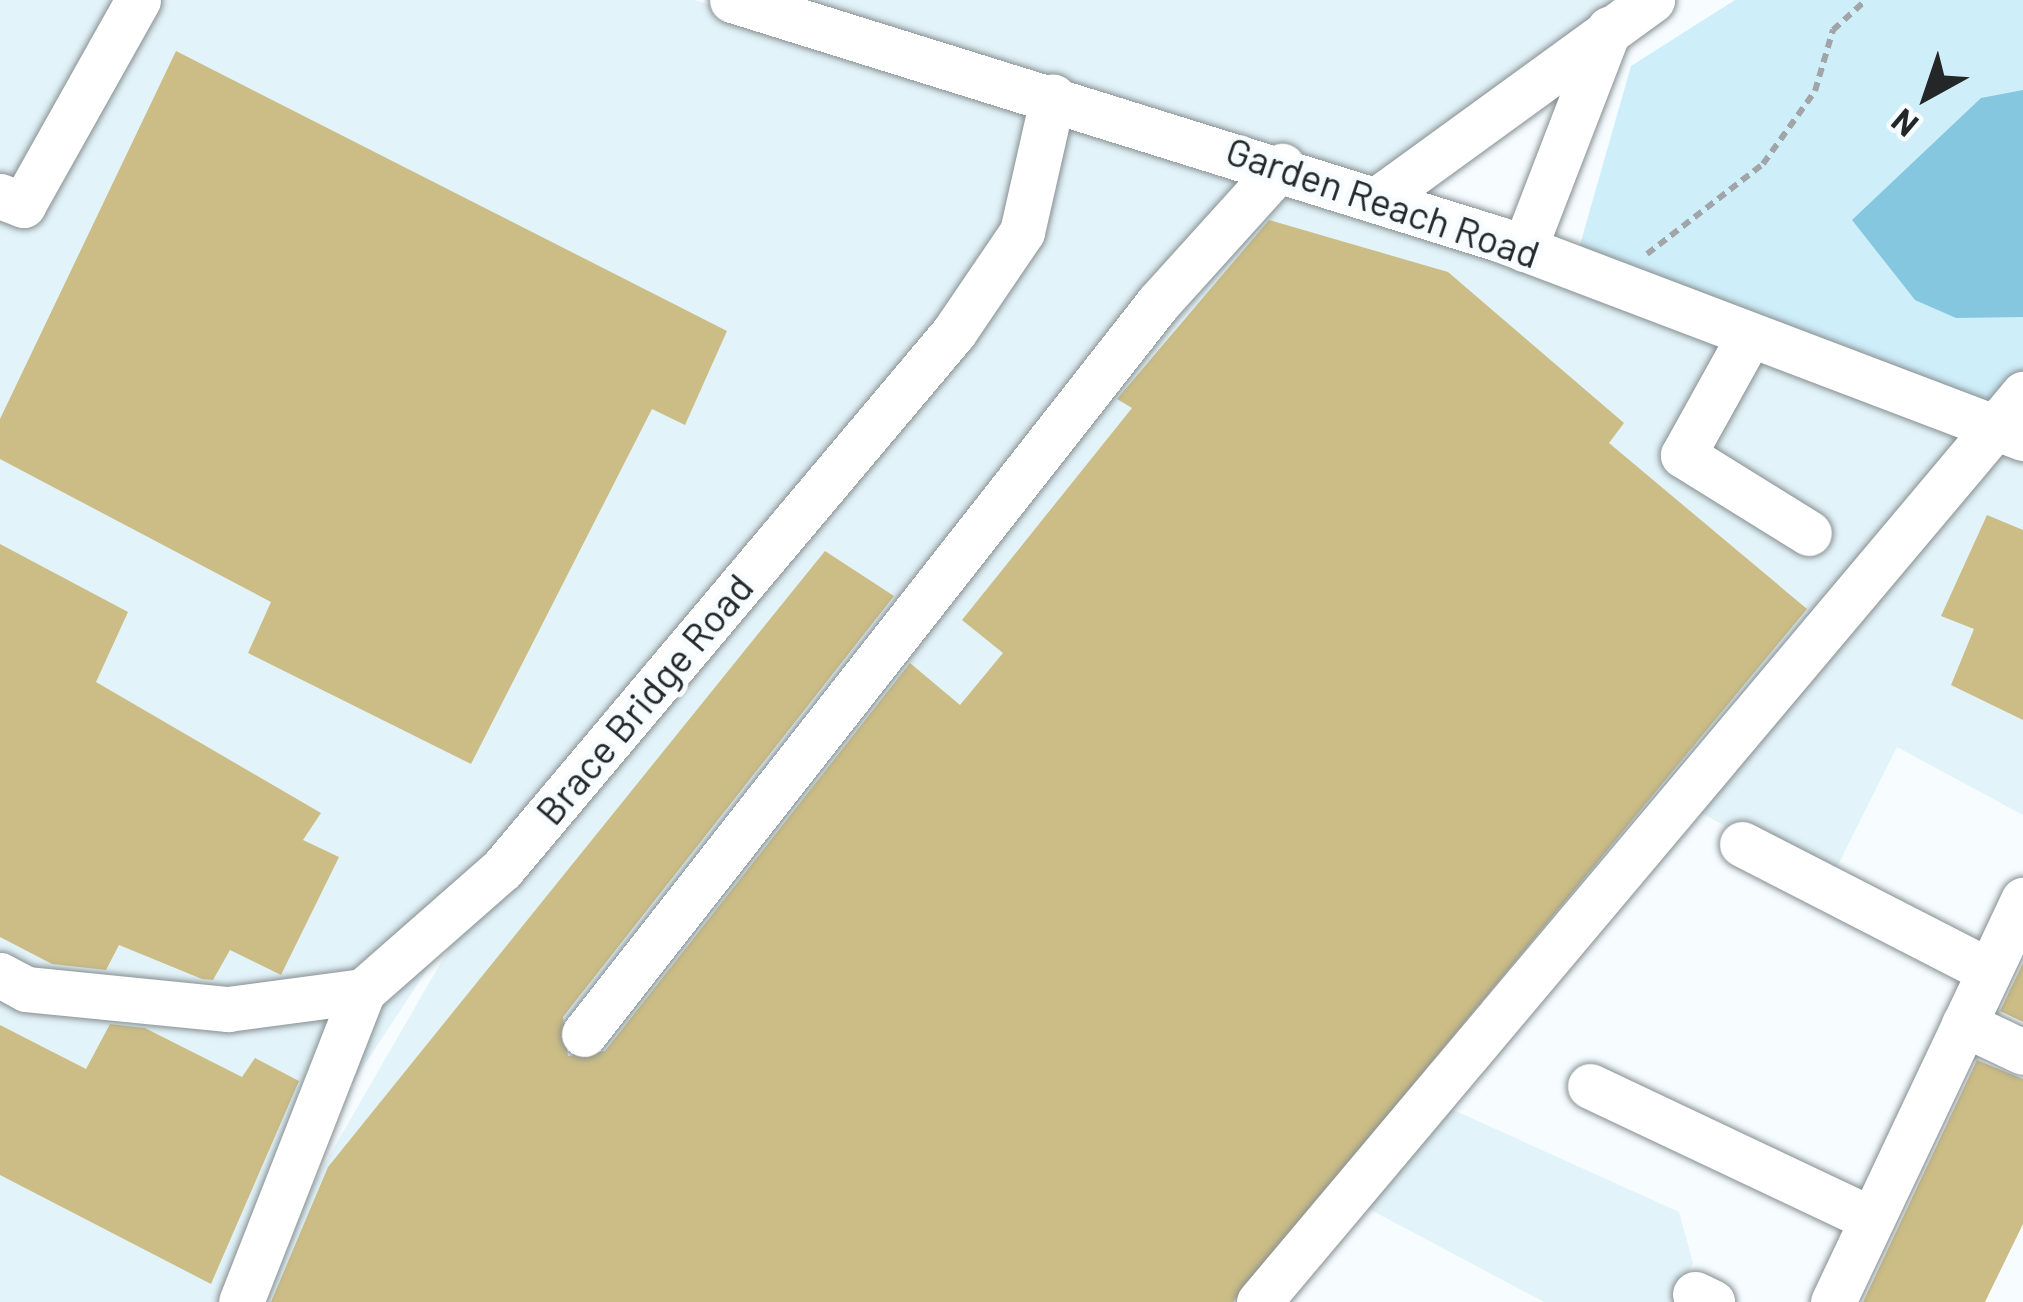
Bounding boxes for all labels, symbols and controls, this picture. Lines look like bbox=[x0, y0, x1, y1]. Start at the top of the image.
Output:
north arrow bbox=[1867, 36, 1987, 156]
text: N bbox=[1883, 101, 1925, 146]
street label: Garden Reach Road bbox=[1220, 126, 1546, 278]
street label: Brace Bridge Road bbox=[526, 564, 762, 834]

